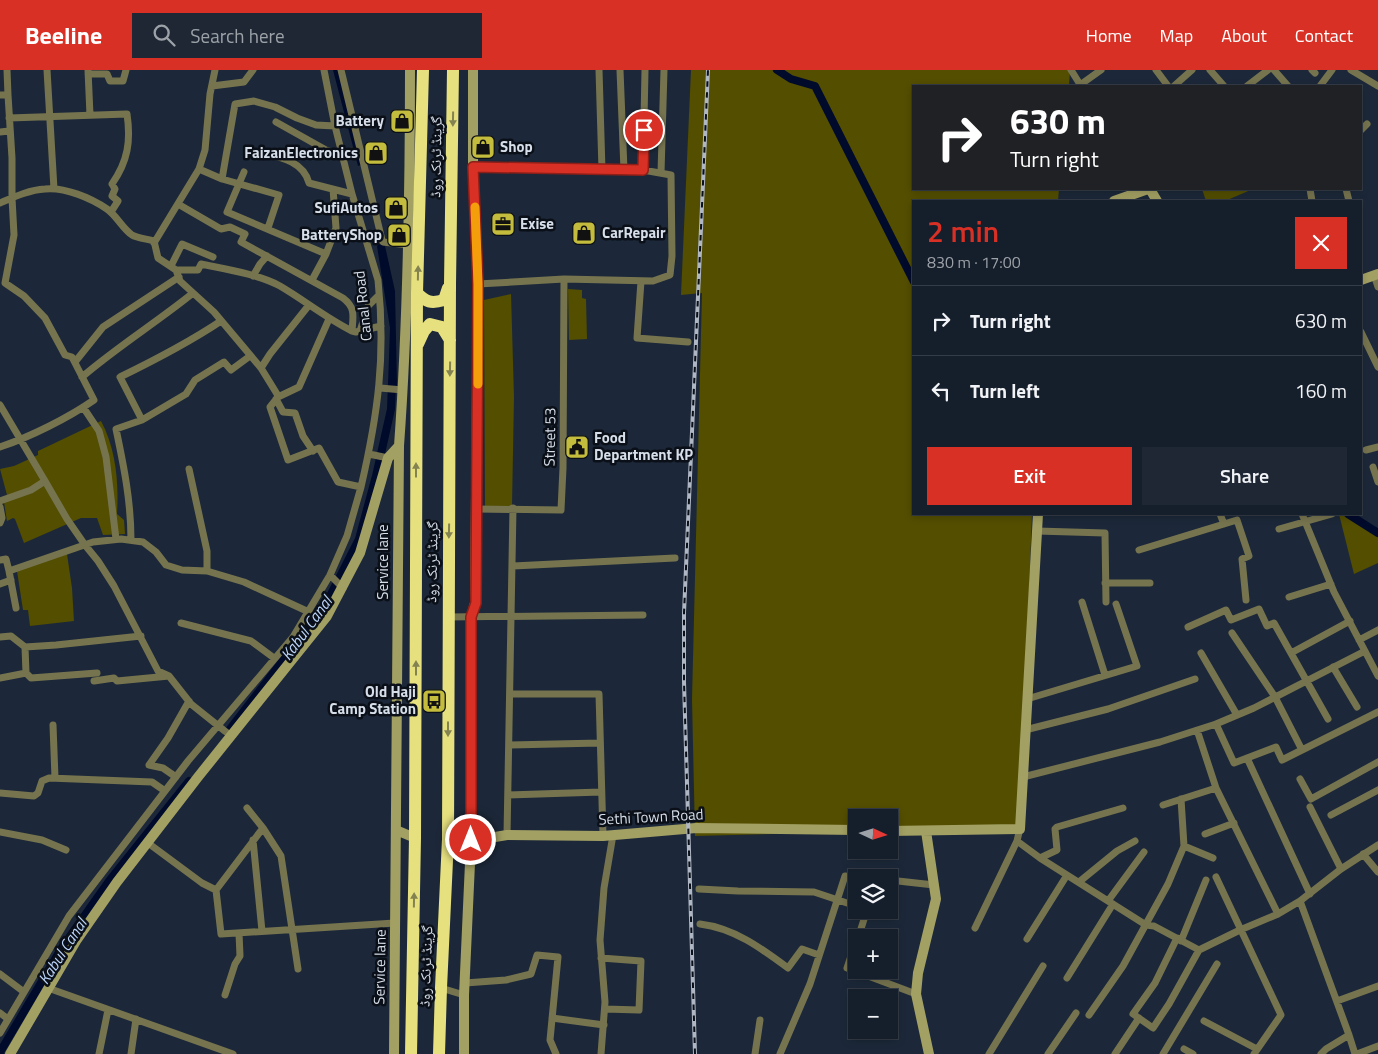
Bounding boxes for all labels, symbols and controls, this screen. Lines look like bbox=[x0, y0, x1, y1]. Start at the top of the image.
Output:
search box bbox=[132, 13, 482, 58]
text: Beeline bbox=[25, 17, 102, 53]
icon: search bbox=[150, 21, 178, 49]
text: Search here bbox=[190, 21, 285, 50]
text: Home bbox=[1086, 22, 1132, 49]
text: Map bbox=[1160, 22, 1193, 49]
text: About bbox=[1221, 22, 1267, 49]
text: Contact bbox=[1295, 22, 1353, 49]
text: 630 m bbox=[1010, 94, 1106, 148]
icon: right bbox=[927, 105, 992, 170]
shop icon: Battery bbox=[389, 108, 415, 134]
place label: Battery bbox=[336, 109, 384, 132]
pin bbox=[623, 109, 665, 151]
one-way arrow bbox=[448, 111, 456, 127]
street label: گرینڈ ٹرنک روڈ bbox=[423, 116, 448, 198]
icon: arrive bbox=[630, 116, 658, 144]
shop icon: Shop bbox=[470, 134, 496, 160]
place label: Shop bbox=[500, 135, 533, 158]
shop icon: FaizanElectronics bbox=[363, 140, 389, 166]
place label: FaizanElectronics bbox=[244, 141, 358, 164]
text: Turn right bbox=[1010, 142, 1099, 176]
shop icon: SufiAutos bbox=[383, 195, 409, 221]
place label: SufiAutos bbox=[314, 196, 378, 219]
text: 2 min bbox=[927, 208, 999, 254]
office icon: Exise bbox=[490, 211, 516, 237]
place label: Exise bbox=[520, 212, 554, 235]
button: close bbox=[1295, 217, 1347, 269]
shop icon: CarRepair bbox=[571, 220, 597, 246]
place label: CarRepair bbox=[602, 221, 666, 244]
shop icon: BatteryShop bbox=[386, 222, 412, 248]
place label: BatteryShop bbox=[301, 223, 382, 246]
text: 830 m · 17:00 bbox=[927, 250, 1021, 274]
one-way arrow bbox=[414, 265, 422, 281]
street label: Canal Road bbox=[347, 270, 378, 342]
text: Turn right bbox=[970, 306, 1051, 335]
text: 630 m bbox=[1295, 306, 1347, 335]
icon: right bbox=[927, 307, 955, 335]
one-way arrow bbox=[446, 361, 454, 377]
text: Turn left bbox=[970, 376, 1040, 405]
text: 160 m bbox=[1295, 376, 1347, 405]
icon: left bbox=[927, 377, 955, 405]
street label: Street 53 bbox=[537, 407, 562, 467]
place label: Food Department KP bbox=[594, 426, 693, 466]
public building icon: Food Department KP bbox=[564, 434, 590, 460]
button: Exit bbox=[927, 447, 1132, 505]
button: Share bbox=[1142, 447, 1347, 505]
one-way arrow bbox=[412, 462, 420, 478]
street label: گرینڈ ٹرنک روڈ bbox=[419, 521, 444, 603]
one-way arrow bbox=[444, 523, 452, 539]
street label: Service lane bbox=[371, 524, 394, 600]
water label: Kabul Canal bbox=[274, 590, 338, 665]
one-way arrow bbox=[412, 660, 420, 676]
place label: Old Haji Camp Station bbox=[329, 680, 416, 720]
bus stop icon: Old Haji Camp Station bbox=[421, 688, 447, 714]
one-way arrow bbox=[444, 721, 452, 737]
street label: Sethi Town Road bbox=[598, 802, 704, 831]
north arrow bbox=[848, 809, 898, 859]
map controls bbox=[848, 809, 898, 1039]
position arrow bbox=[444, 813, 496, 865]
button: layers bbox=[848, 869, 898, 919]
one-way arrow bbox=[410, 892, 418, 908]
water label: Kabul Canal bbox=[32, 912, 93, 989]
street label: گرینڈ ٹرنک روڈ bbox=[413, 924, 438, 1007]
street label: Service lane bbox=[367, 929, 392, 1005]
button: + bbox=[848, 929, 898, 979]
button: − bbox=[848, 989, 898, 1039]

